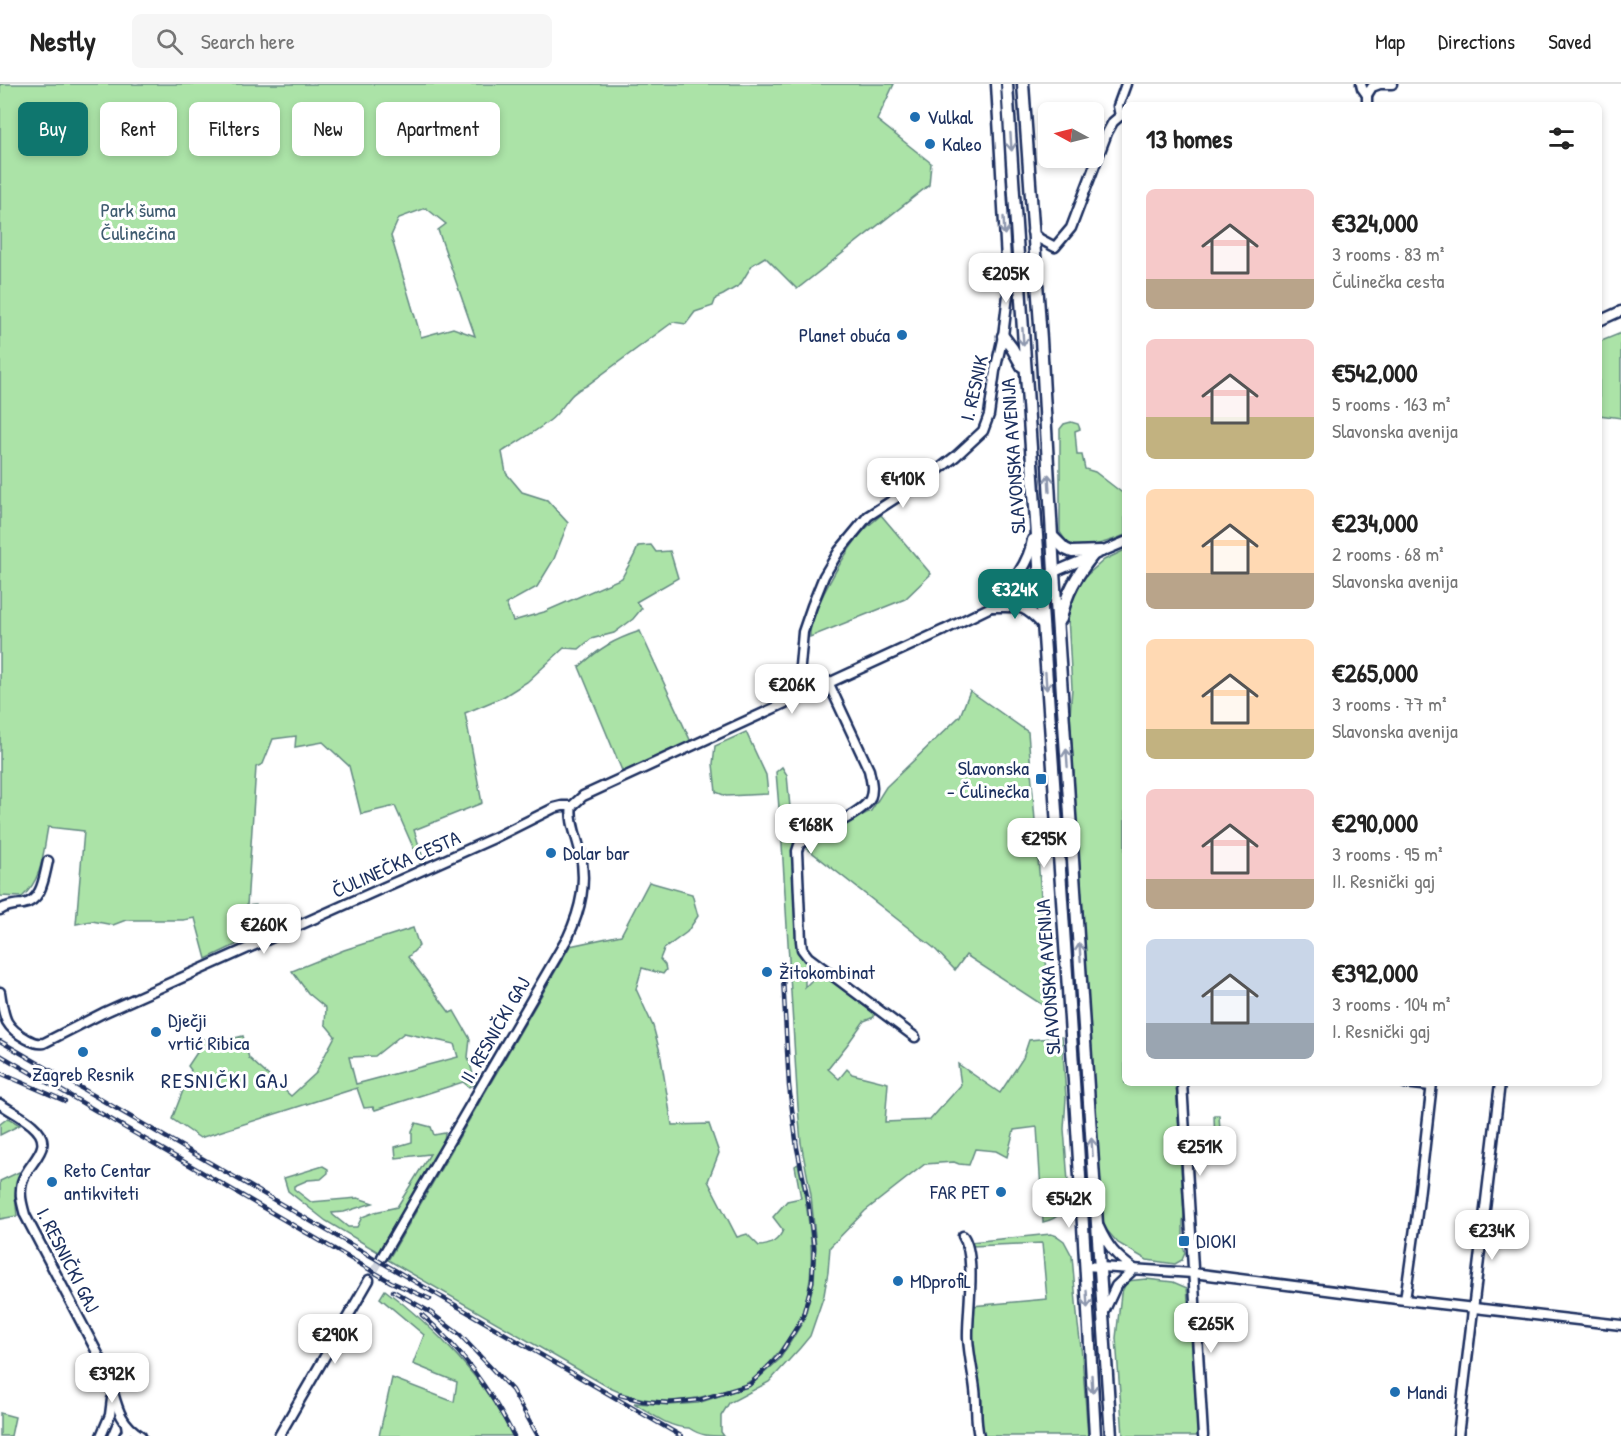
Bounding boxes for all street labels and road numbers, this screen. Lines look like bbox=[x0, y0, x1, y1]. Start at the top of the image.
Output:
street label: I. RESNIK bbox=[953, 352, 994, 423]
street label: SLAVONSKA AVENIJA bbox=[994, 377, 1031, 535]
street label: ČULINEČKA CESTA bbox=[328, 823, 464, 904]
street label: SLAVONSKA AVENIJA bbox=[1029, 898, 1066, 1056]
street label: II. RESNIČKI GAJ bbox=[453, 972, 536, 1088]
street label: I. RESNIČKI GAJ bbox=[31, 1203, 106, 1316]

